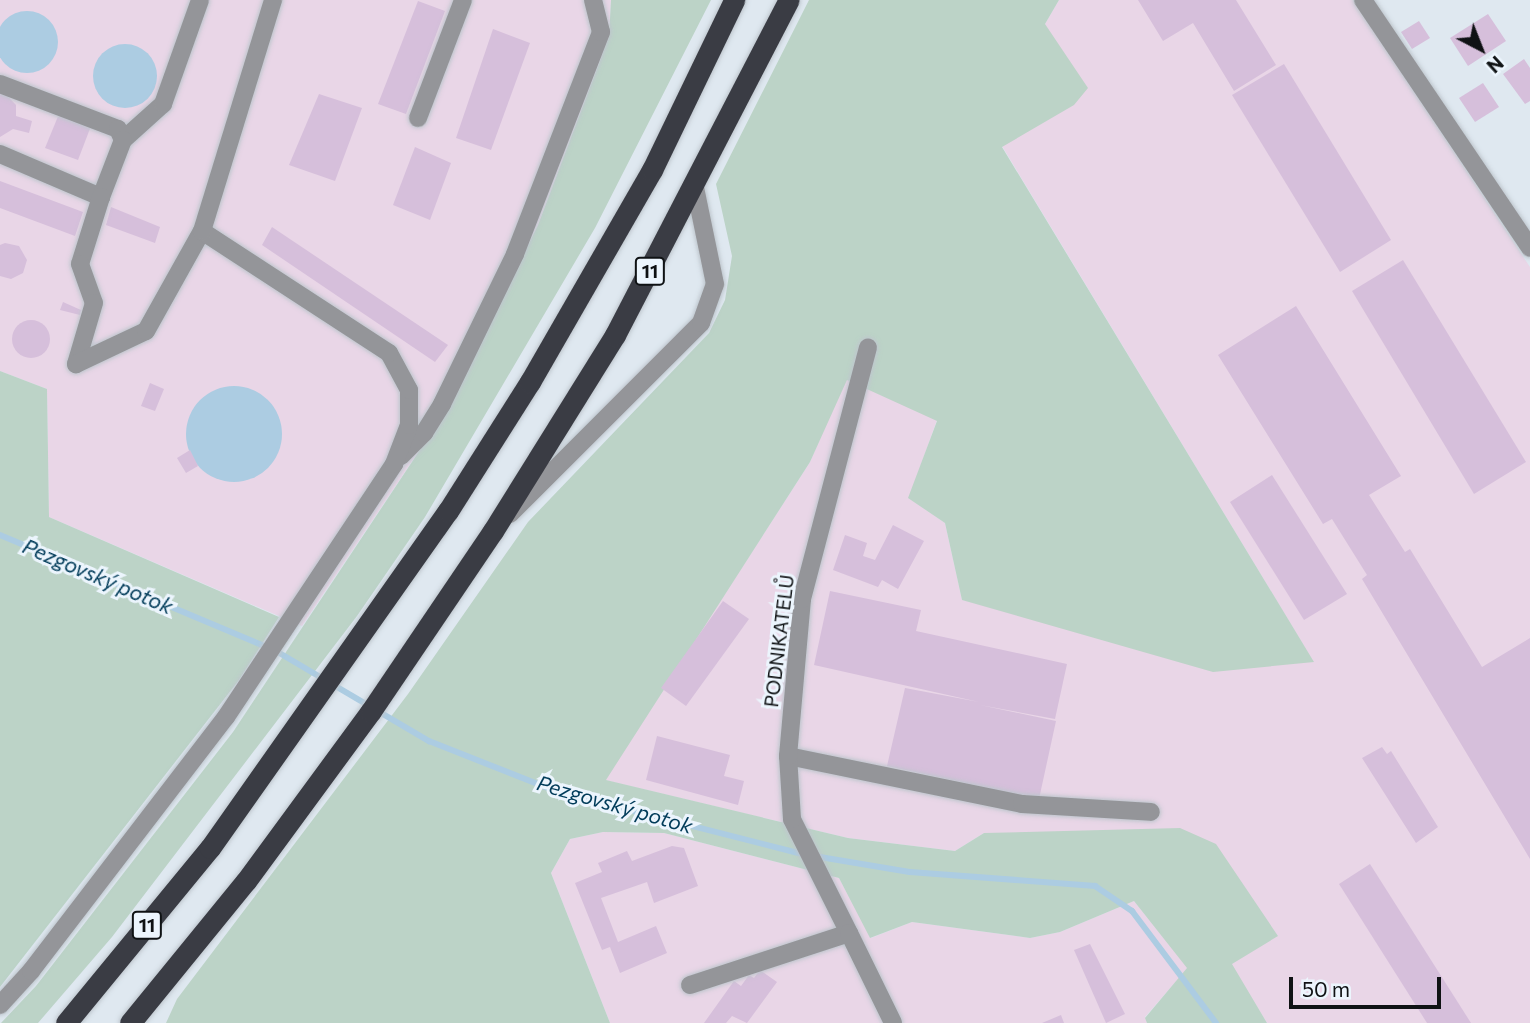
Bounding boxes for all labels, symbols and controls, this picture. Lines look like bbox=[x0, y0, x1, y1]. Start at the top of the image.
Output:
north arrow bbox=[1446, 14, 1516, 84]
text: N bbox=[1482, 52, 1508, 78]
road number: 11 bbox=[634, 256, 666, 286]
water label: Pezgovský potok bbox=[19, 533, 177, 619]
street label: PODNIKATELŮ bbox=[760, 573, 798, 709]
water label: Pezgovský potok bbox=[534, 770, 696, 838]
road number: 11 bbox=[131, 910, 163, 940]
scale bar bbox=[1292, 964, 1444, 1008]
text: 50 m bbox=[1302, 976, 1350, 1001]

